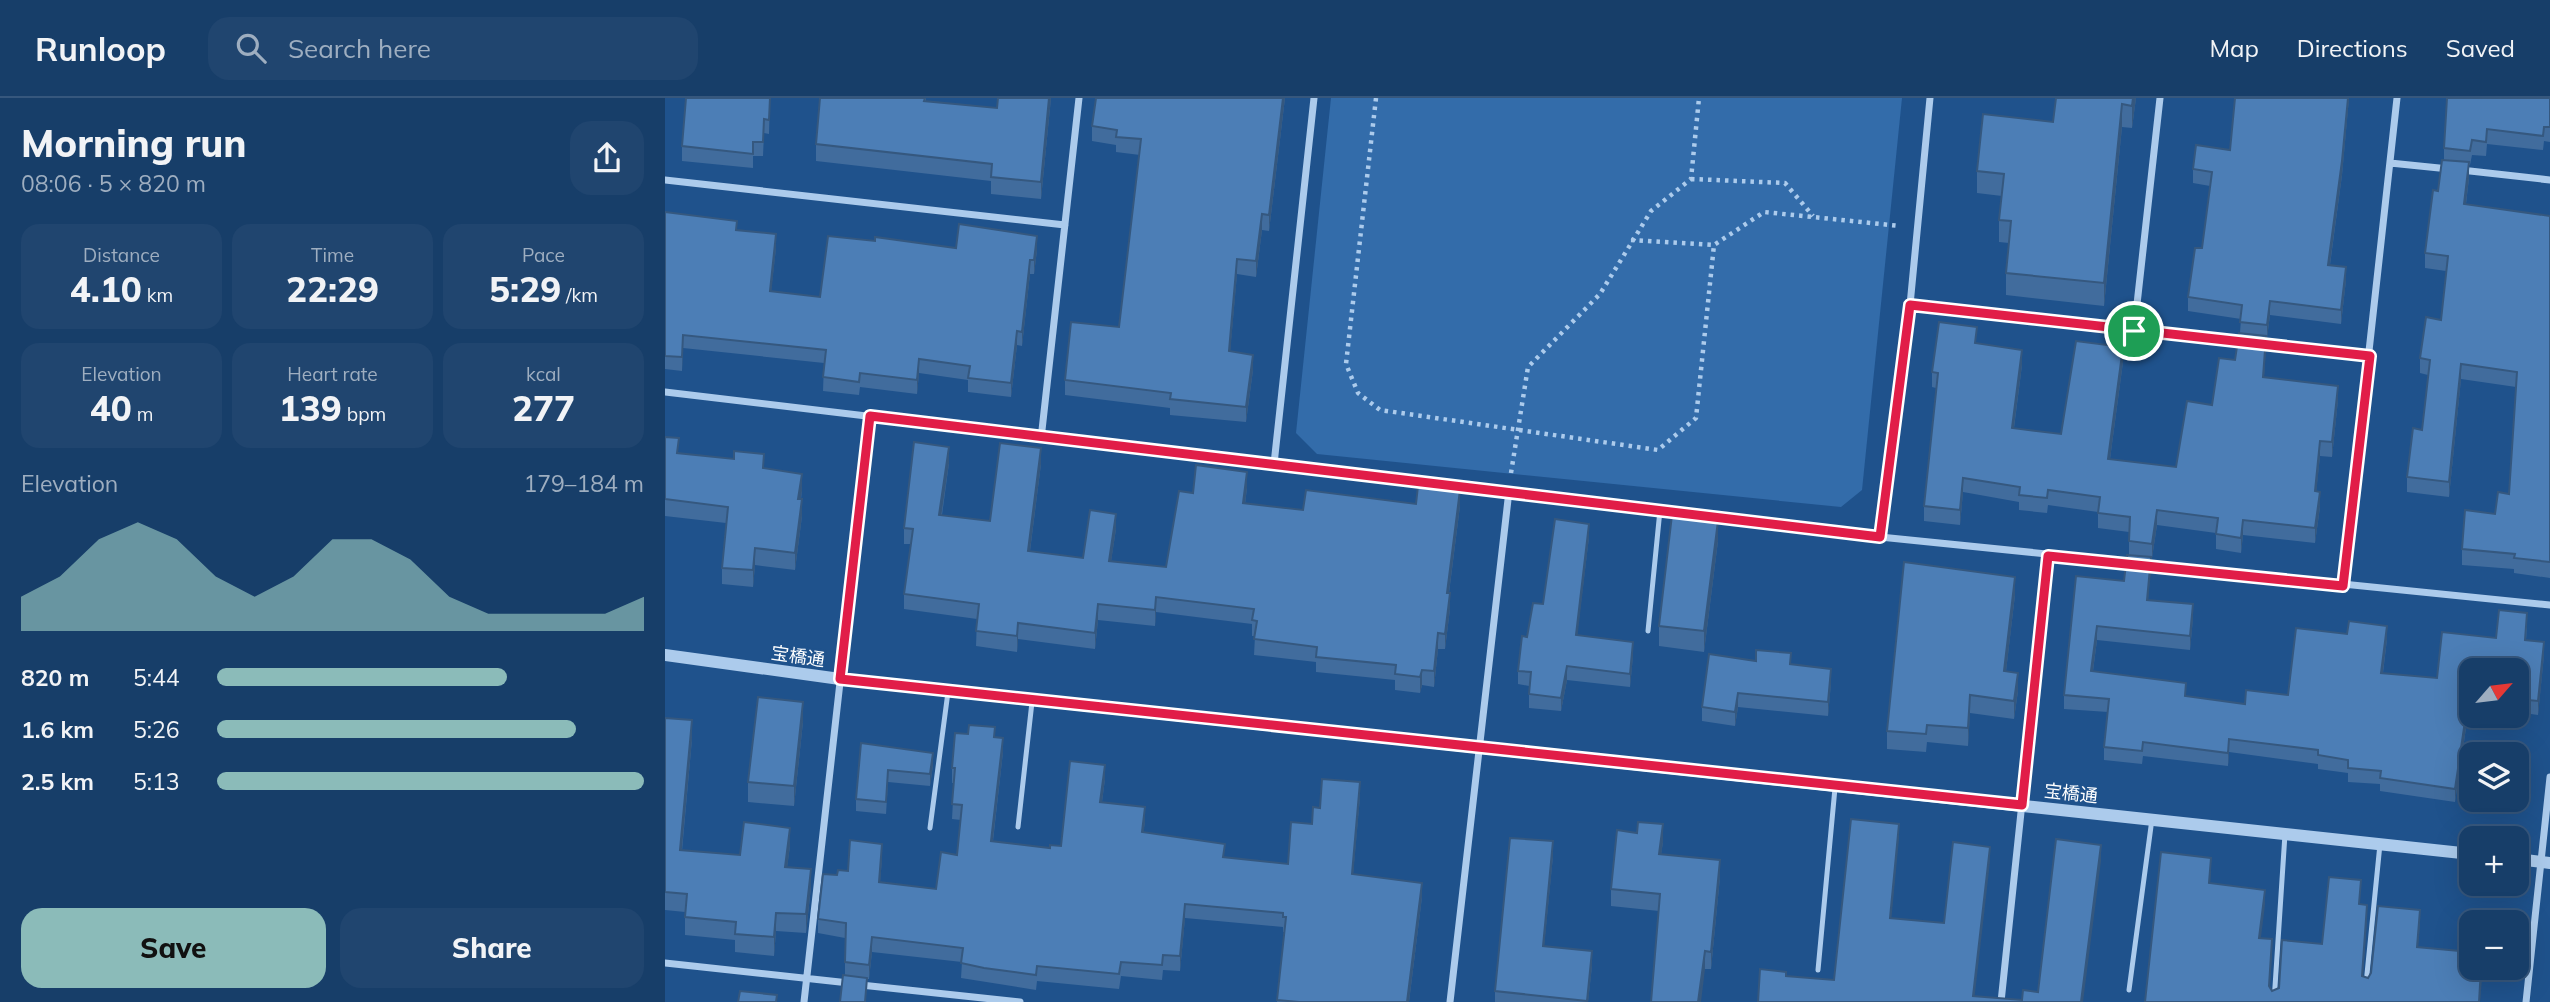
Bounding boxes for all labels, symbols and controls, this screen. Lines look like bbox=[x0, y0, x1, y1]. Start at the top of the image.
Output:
search box bbox=[208, 17, 698, 80]
text: Runloop bbox=[35, 28, 166, 69]
icon: search bbox=[232, 29, 270, 67]
text: Search here bbox=[288, 32, 431, 65]
text: Map bbox=[2209, 33, 2259, 63]
text: Directions bbox=[2297, 33, 2408, 63]
text: Saved bbox=[2446, 33, 2515, 63]
text: Morning run bbox=[21, 119, 247, 167]
button: share bbox=[570, 121, 644, 195]
text: 08:06 · 5 × 820 m bbox=[21, 169, 206, 198]
text: Distance bbox=[83, 243, 160, 267]
text: Time bbox=[311, 243, 354, 267]
text: Pace bbox=[522, 243, 565, 267]
text: 4.10 bbox=[70, 267, 142, 311]
text: 22:29 bbox=[286, 267, 379, 311]
text: 5:29 bbox=[489, 267, 561, 311]
text: km bbox=[142, 283, 173, 307]
text: /km bbox=[561, 283, 598, 307]
pin bbox=[2104, 301, 2164, 361]
icon: arrive bbox=[2115, 312, 2153, 350]
text: Elevation bbox=[81, 362, 162, 386]
text: Heart rate bbox=[287, 362, 378, 386]
text: kcal bbox=[526, 362, 561, 386]
text: 40 bbox=[90, 386, 132, 430]
text: 139 bbox=[279, 386, 342, 430]
text: 277 bbox=[512, 386, 575, 430]
text: m bbox=[132, 402, 153, 426]
text: bpm bbox=[342, 402, 386, 426]
text: Elevation bbox=[21, 469, 118, 498]
text: 179–184 m bbox=[523, 469, 644, 498]
street label: 宝橋通 bbox=[770, 641, 826, 671]
north arrow bbox=[2459, 658, 2529, 728]
map controls bbox=[2459, 658, 2529, 980]
text: 820 m bbox=[21, 663, 89, 692]
text: 5:44 bbox=[133, 663, 180, 692]
text: 1.6 km bbox=[21, 715, 94, 744]
text: 5:26 bbox=[133, 715, 180, 744]
button: layers bbox=[2459, 742, 2529, 812]
text: 2.5 km bbox=[21, 767, 94, 796]
text: 5:13 bbox=[133, 767, 180, 796]
street label: 宝橋通 bbox=[2043, 779, 2099, 807]
button: + bbox=[2459, 826, 2529, 896]
button: Save bbox=[21, 908, 326, 988]
button: Share bbox=[340, 908, 644, 988]
button: − bbox=[2459, 910, 2529, 980]

